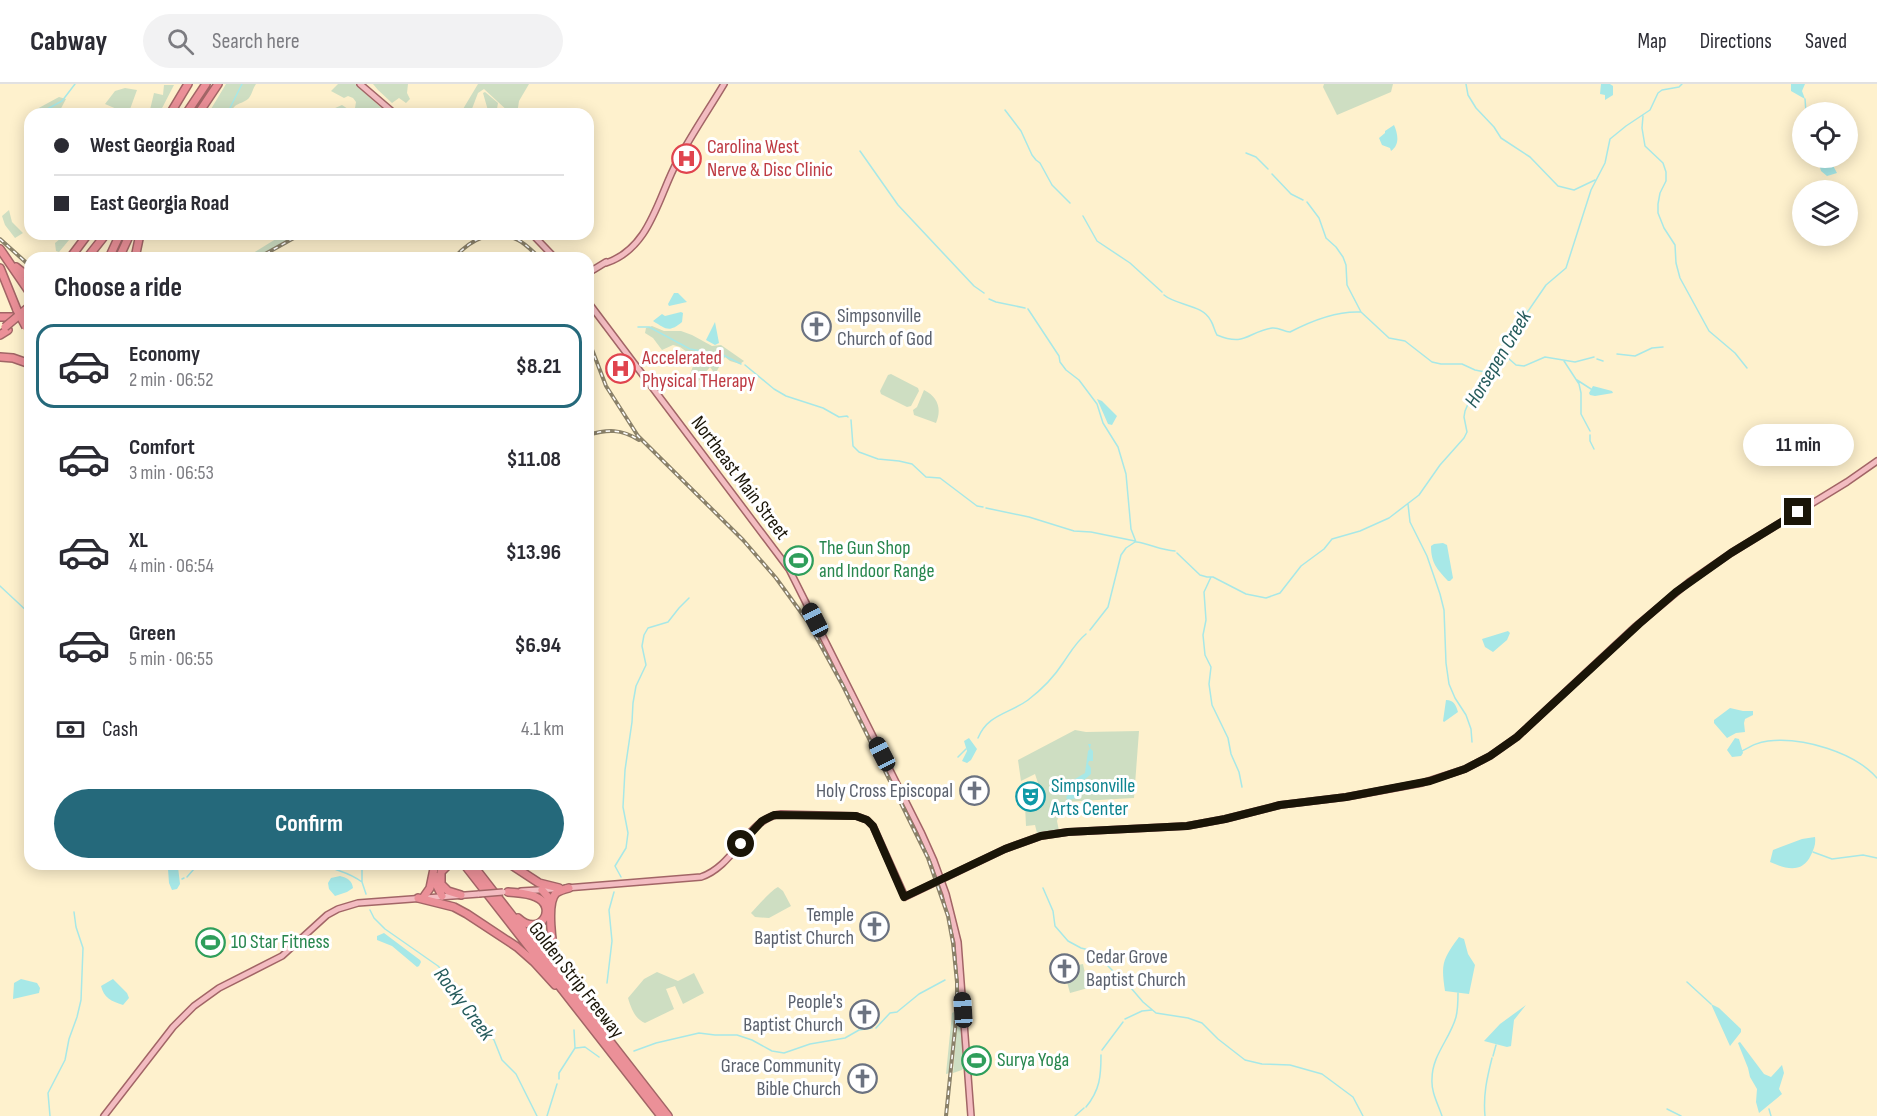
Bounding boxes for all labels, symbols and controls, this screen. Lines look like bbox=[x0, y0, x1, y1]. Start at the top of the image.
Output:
search box bbox=[143, 14, 563, 68]
text: Cabway bbox=[30, 25, 107, 58]
icon: search bbox=[164, 25, 197, 58]
text: Search here bbox=[212, 28, 300, 55]
text: Map bbox=[1637, 29, 1667, 54]
text: Directions bbox=[1700, 29, 1772, 54]
text: Saved bbox=[1805, 29, 1847, 54]
map controls bbox=[1792, 102, 1858, 246]
button: locate bbox=[1792, 102, 1858, 168]
text: West Georgia Road bbox=[90, 132, 235, 159]
place label: Carolina West Nerve & Disc Clinic bbox=[707, 135, 833, 182]
hospital icon: Carolina West Nerve & Disc Clinic bbox=[670, 142, 702, 174]
button: layers bbox=[1792, 180, 1858, 246]
text: East Georgia Road bbox=[90, 190, 229, 217]
text: Choose a ride bbox=[54, 272, 182, 304]
place label: Simpsonville Church of God bbox=[837, 304, 933, 351]
water label: Horsepen Creek bbox=[1459, 305, 1537, 412]
church icon: Simpsonville Church of God bbox=[800, 311, 832, 343]
icon: car bbox=[57, 339, 111, 393]
text: Economy bbox=[129, 341, 200, 368]
place label: Accelerated Physical THerapy bbox=[641, 346, 755, 393]
text: $8.21 bbox=[516, 353, 561, 380]
hospital icon: Accelerated Physical THerapy bbox=[605, 353, 637, 385]
text: 2 min · 06:52 bbox=[129, 368, 214, 392]
street label: Northeast Main Street bbox=[686, 411, 794, 545]
callout: 11 min bbox=[1742, 425, 1854, 467]
icon: car bbox=[57, 432, 111, 486]
text: 11 min bbox=[1776, 433, 1821, 457]
text: Comfort bbox=[129, 434, 195, 461]
text: $11.08 bbox=[507, 446, 561, 473]
text: 3 min · 06:53 bbox=[129, 461, 214, 485]
route end bbox=[1784, 498, 1811, 525]
icon: car bbox=[57, 525, 111, 579]
text: XL bbox=[129, 527, 148, 554]
place label: The Gun Shop and Indoor Range bbox=[819, 536, 934, 583]
text: $13.96 bbox=[506, 539, 561, 566]
sports icon: The Gun Shop and Indoor Range bbox=[782, 544, 814, 576]
text: 4 min · 06:54 bbox=[129, 554, 214, 578]
car bbox=[799, 600, 831, 640]
icon: car bbox=[57, 618, 111, 672]
text: Green bbox=[129, 620, 176, 647]
text: $6.94 bbox=[514, 632, 561, 659]
text: 5 min · 06:55 bbox=[129, 647, 213, 671]
icon: cash bbox=[54, 713, 87, 746]
text: Cash bbox=[102, 716, 138, 743]
text: 4.1 km bbox=[521, 717, 564, 741]
car bbox=[866, 734, 898, 774]
place label: Simpsonville Arts Center bbox=[1050, 774, 1135, 821]
church icon: Holy Cross Episcopal bbox=[958, 775, 990, 807]
place label: Holy Cross Episcopal bbox=[816, 779, 953, 803]
theatre icon: Simpsonville Arts Center bbox=[1014, 781, 1046, 813]
button: Confirm bbox=[54, 789, 564, 858]
route start bbox=[727, 830, 754, 857]
place label: Temple Baptist Church bbox=[754, 903, 854, 950]
church icon: Temple Baptist Church bbox=[859, 910, 891, 942]
street label: Golden Strip Freeway bbox=[523, 917, 629, 1043]
sports icon: 10 Star Fitness bbox=[194, 926, 226, 958]
place label: 10 Star Fitness bbox=[231, 930, 330, 954]
place label: Cedar Grove Baptist Church bbox=[1086, 945, 1186, 992]
church icon: Cedar Grove Baptist Church bbox=[1049, 952, 1081, 984]
water label: Rocky Creek bbox=[428, 963, 500, 1046]
place label: People's Baptist Church bbox=[743, 990, 843, 1037]
car bbox=[953, 991, 973, 1029]
church icon: People's Baptist Church bbox=[848, 998, 880, 1030]
sports icon: Surya Yoga bbox=[960, 1044, 992, 1076]
place label: Surya Yoga bbox=[997, 1048, 1069, 1072]
place label: Grace Community Bible Church bbox=[721, 1054, 841, 1101]
church icon: Grace Community Bible Church bbox=[846, 1062, 878, 1094]

